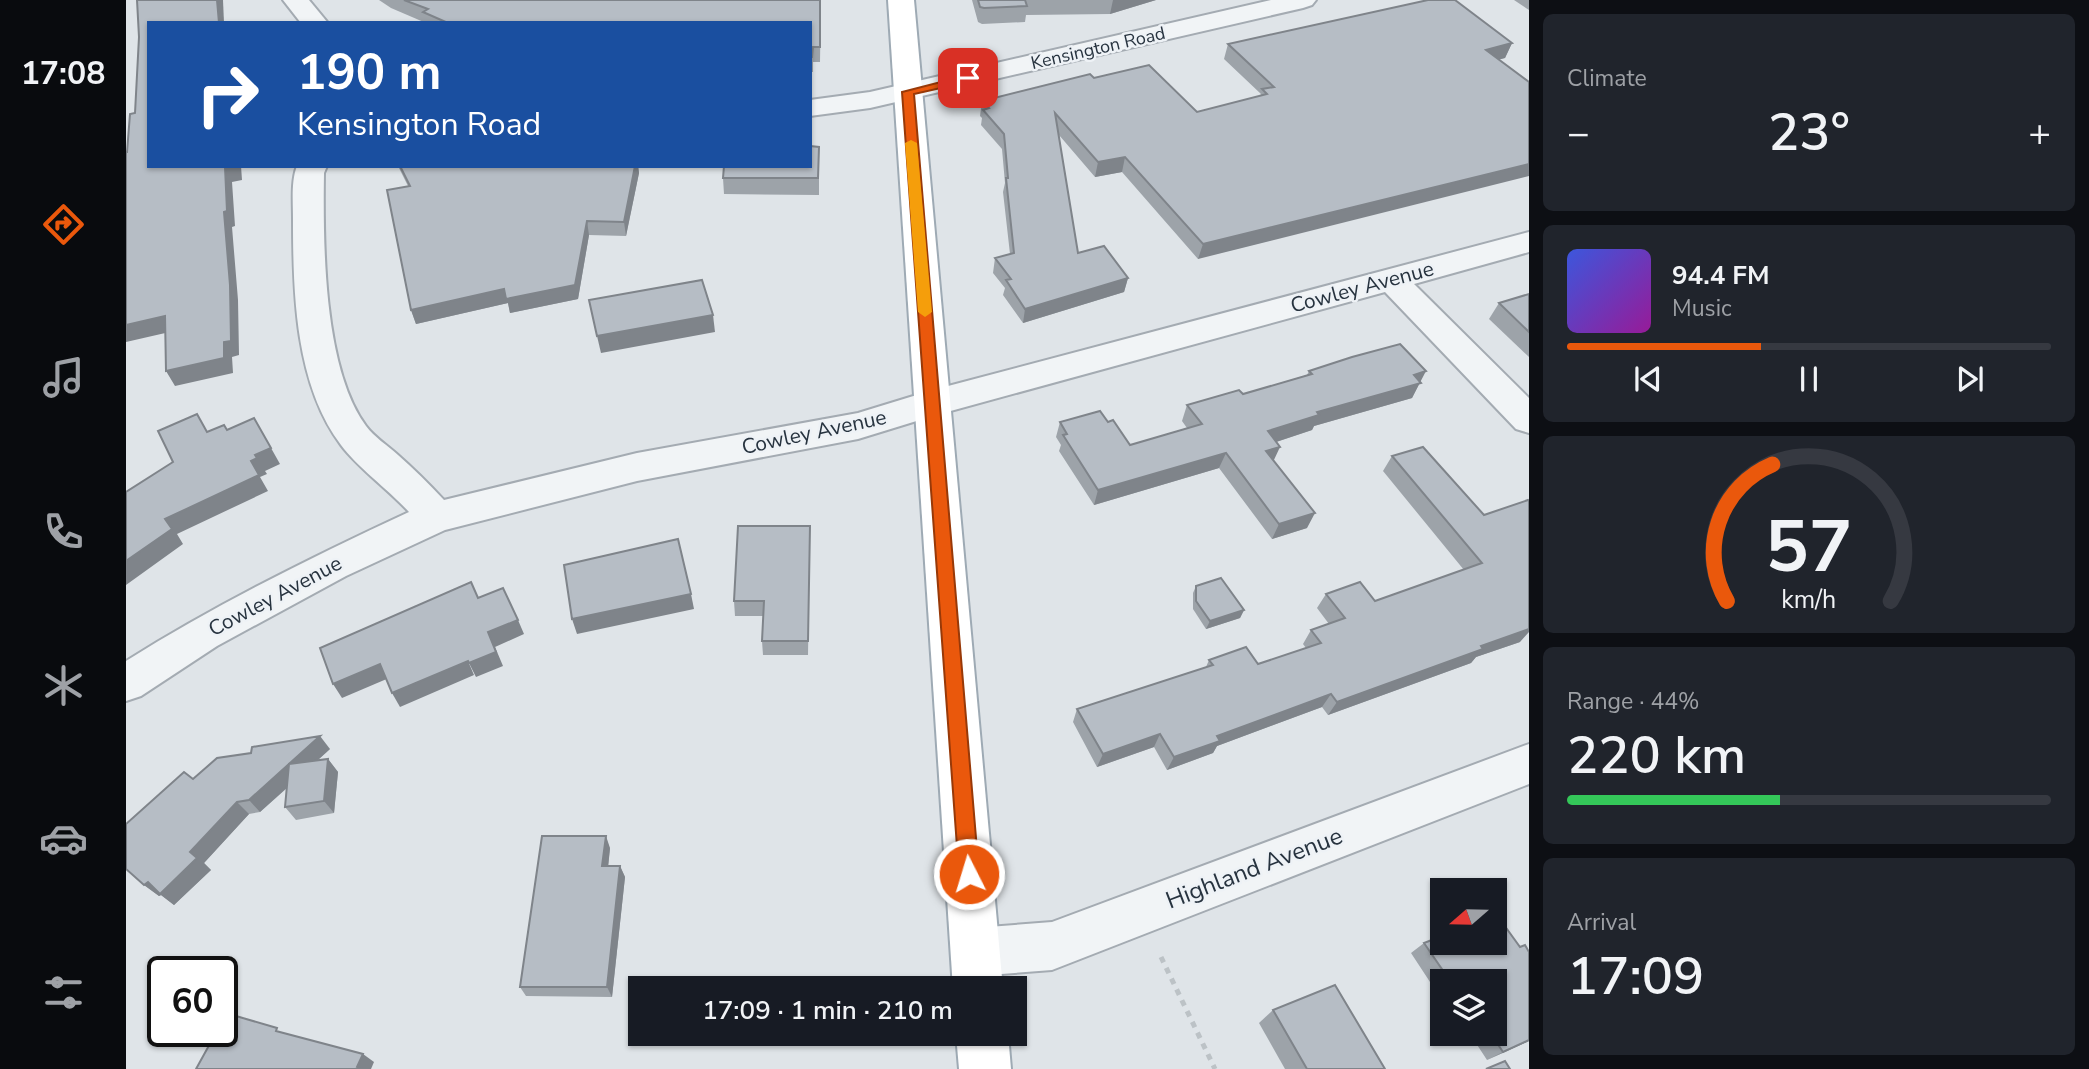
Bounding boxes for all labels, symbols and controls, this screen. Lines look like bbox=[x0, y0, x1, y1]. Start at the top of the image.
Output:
street label: Kensington Road bbox=[1028, 21, 1168, 75]
text: 190 m bbox=[297, 39, 441, 106]
pin bbox=[938, 48, 998, 108]
icon: right bbox=[182, 49, 273, 140]
text: 17:08 bbox=[21, 52, 105, 95]
icon: arrive bbox=[949, 59, 987, 97]
text: Climate bbox=[1567, 63, 1647, 94]
text: 23° bbox=[1768, 97, 1850, 168]
text: Kensington Road bbox=[297, 103, 541, 146]
text: − bbox=[1567, 108, 1590, 159]
text: + bbox=[2028, 108, 2051, 159]
icon: directions bbox=[39, 200, 88, 249]
street label: Cowley Avenue bbox=[1287, 254, 1437, 320]
text: 94.4 FM bbox=[1672, 258, 1769, 293]
text: Music bbox=[1672, 293, 1732, 324]
icon: music bbox=[39, 353, 88, 402]
icon: previous bbox=[1629, 360, 1667, 398]
icon: pause bbox=[1790, 360, 1828, 398]
icon: next bbox=[1951, 360, 1989, 398]
street label: Cowley Avenue bbox=[739, 403, 889, 461]
text: 57 bbox=[1765, 497, 1853, 597]
icon: phone bbox=[39, 507, 88, 556]
street label: Cowley Avenue bbox=[203, 549, 347, 643]
text: km/h bbox=[1781, 582, 1837, 616]
icon: climate bbox=[39, 661, 88, 710]
text: Range · 44% bbox=[1567, 686, 1699, 717]
text: 220 km bbox=[1567, 720, 1746, 791]
icon: car bbox=[39, 814, 88, 863]
street label: Highland Avenue bbox=[1161, 820, 1347, 916]
position arrow bbox=[932, 837, 1006, 911]
north arrow bbox=[1430, 878, 1507, 956]
map controls bbox=[1430, 878, 1507, 1046]
text: Arrival bbox=[1567, 907, 1636, 938]
text: 17:09 bbox=[1567, 941, 1704, 1012]
speed limit sign: 60 bbox=[147, 956, 238, 1047]
icon: filters bbox=[39, 968, 88, 1017]
button: layers bbox=[1430, 969, 1507, 1046]
text: 17:09 · 1 min · 210 m bbox=[702, 993, 953, 1028]

